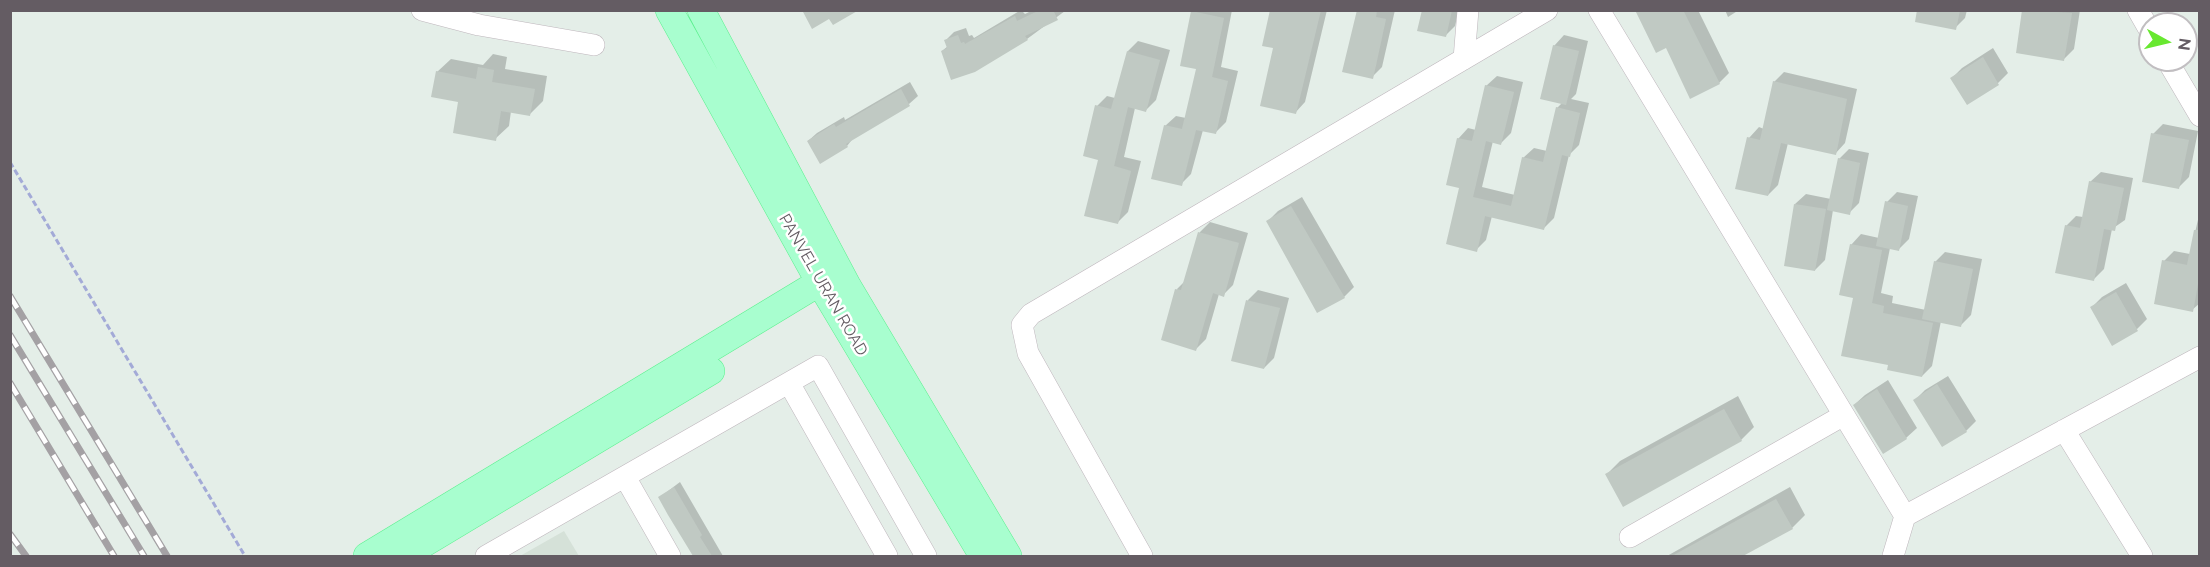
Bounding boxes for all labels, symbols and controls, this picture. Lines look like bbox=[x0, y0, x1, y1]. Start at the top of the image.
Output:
north arrow bbox=[2138, 12, 2198, 72]
text: N bbox=[2174, 37, 2195, 52]
street label: PANVEL URAN ROAD bbox=[775, 211, 871, 359]

